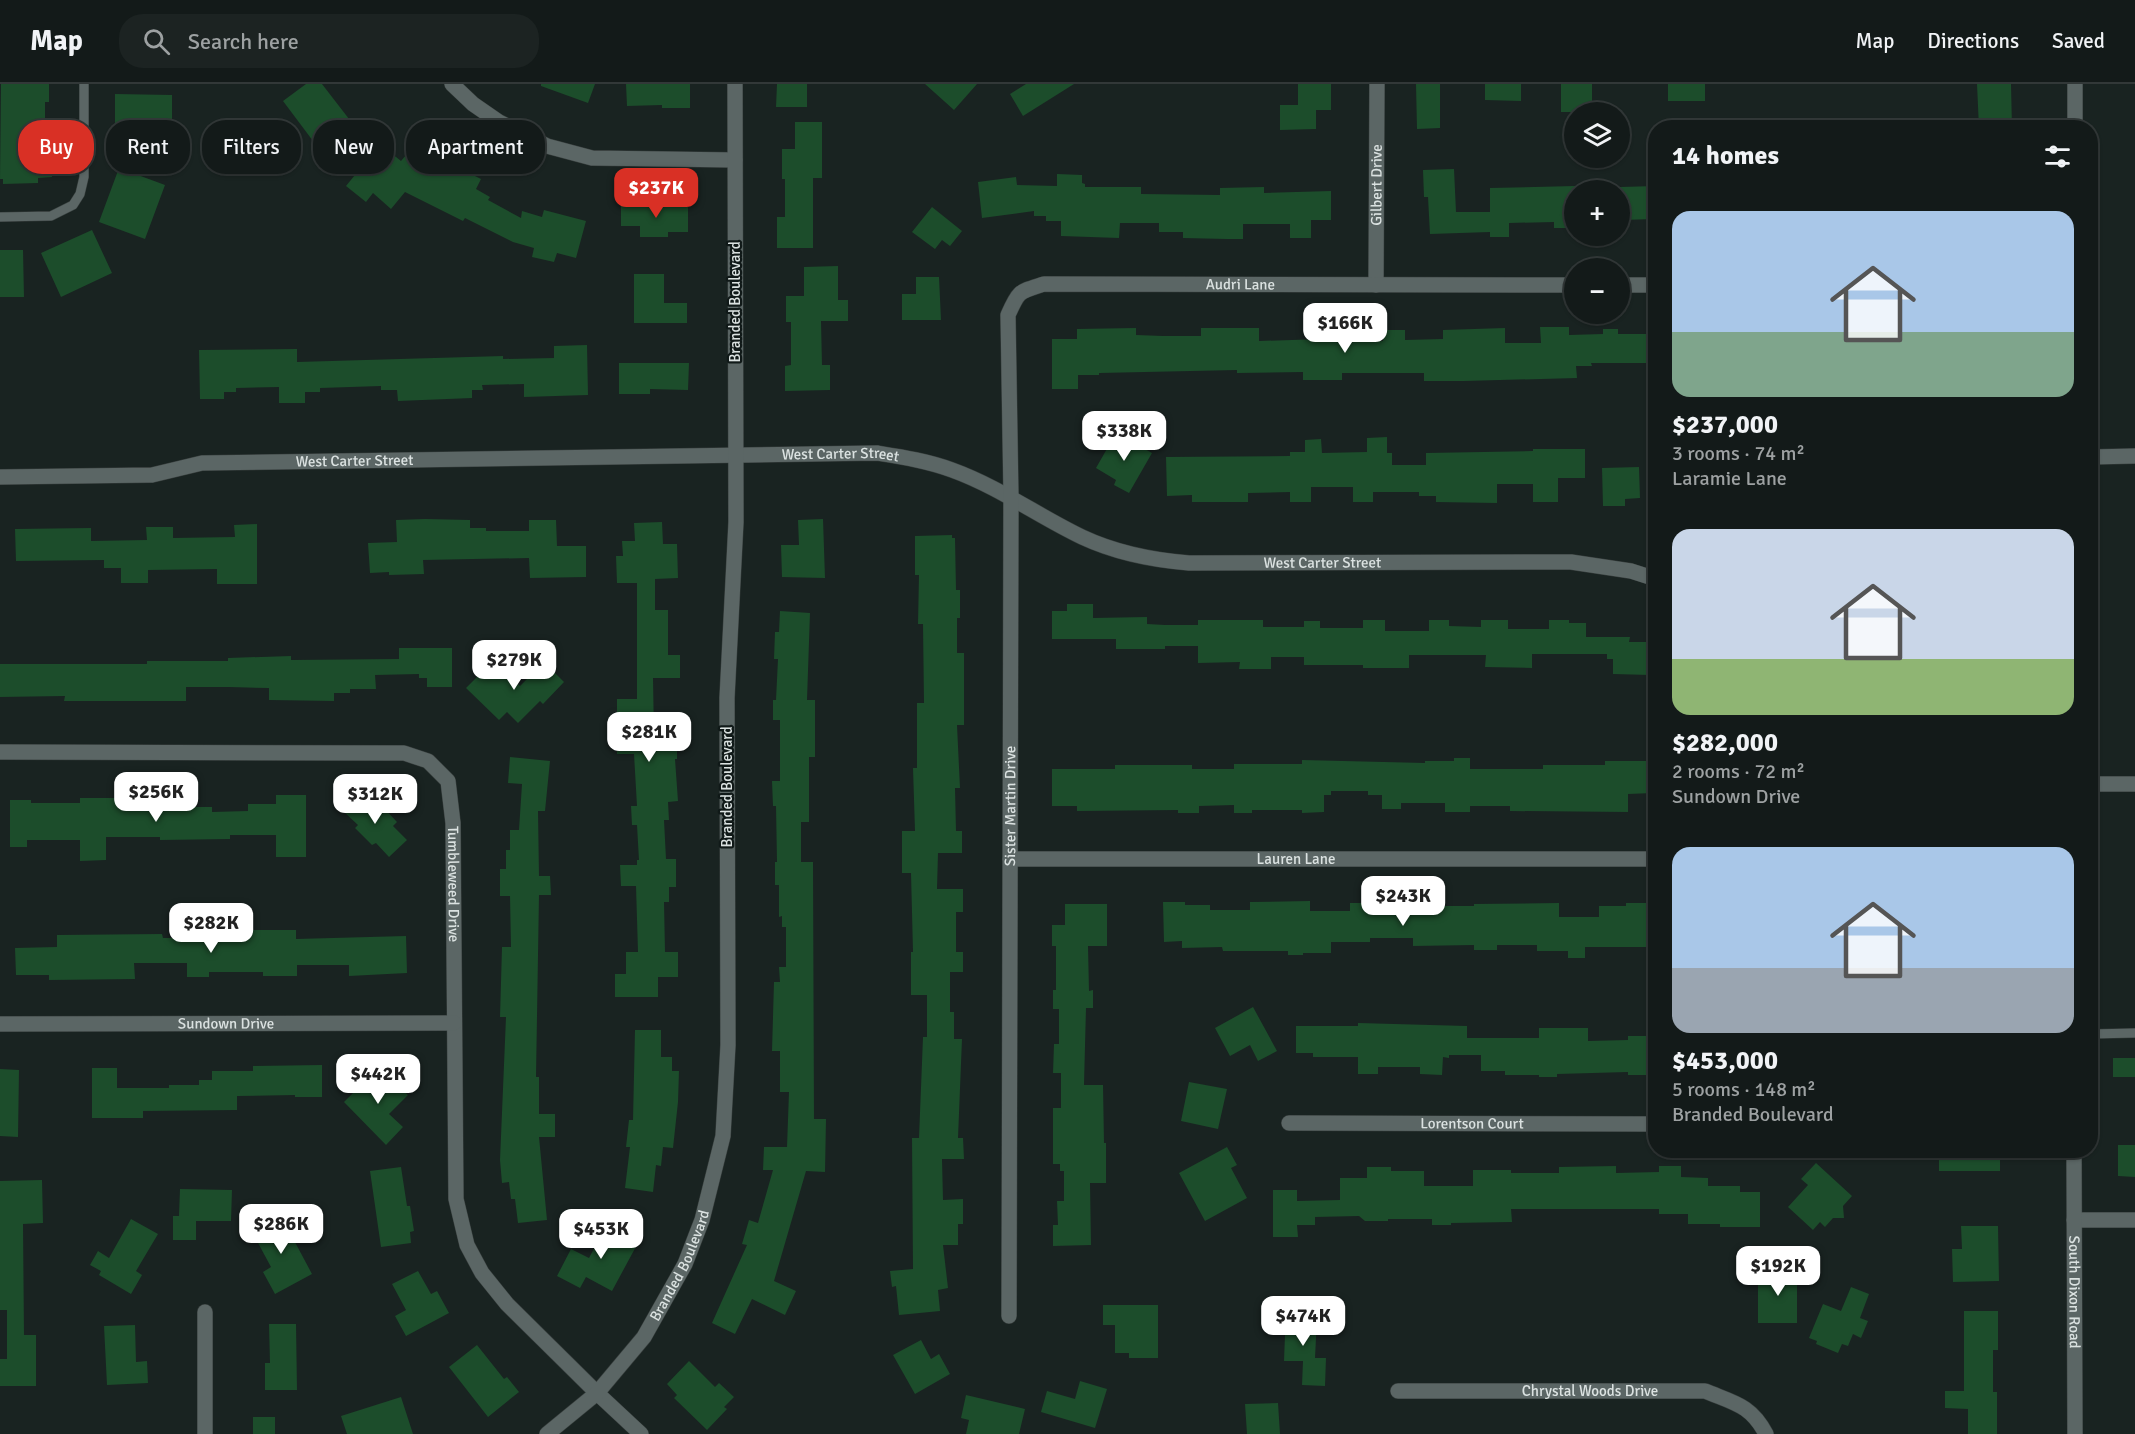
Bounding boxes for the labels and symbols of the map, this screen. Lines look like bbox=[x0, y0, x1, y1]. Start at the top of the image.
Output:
street label: Gilbert Drive bbox=[1367, 144, 1386, 226]
pin: $237K bbox=[614, 168, 698, 219]
street label: Branded Boulevard bbox=[726, 241, 744, 363]
street label: Audri Lane bbox=[1206, 275, 1275, 293]
pin: $166K bbox=[1303, 303, 1387, 354]
pin: $338K bbox=[1082, 411, 1166, 462]
street label: West Carter Street bbox=[781, 444, 901, 465]
street label: West Carter Street bbox=[296, 451, 414, 471]
street label: West Carter Street bbox=[1263, 553, 1381, 572]
pin: $279K bbox=[472, 640, 556, 691]
pin: $281K bbox=[607, 712, 691, 763]
street label: Branded Boulevard bbox=[718, 726, 736, 848]
street label: Sister Martin Drive bbox=[1001, 746, 1019, 866]
pin: $256K bbox=[114, 772, 198, 823]
pin: $312K bbox=[333, 774, 417, 825]
street label: Tumbleweed Drive bbox=[444, 826, 463, 942]
street label: Lauren Lane bbox=[1257, 850, 1335, 868]
pin: $243K bbox=[1361, 876, 1445, 927]
pin: $282K bbox=[169, 903, 253, 954]
street label: Sundown Drive bbox=[178, 1014, 274, 1033]
pin: $442K bbox=[336, 1054, 420, 1105]
street label: Lorentson Court bbox=[1420, 1114, 1524, 1133]
pin: $286K bbox=[239, 1204, 323, 1255]
street label: Branded Boulevard bbox=[646, 1208, 713, 1324]
pin: $453K bbox=[559, 1209, 643, 1260]
street label: South Dixon Road bbox=[2065, 1236, 2084, 1349]
pin: $192K bbox=[1736, 1246, 1820, 1297]
pin: $474K bbox=[1261, 1296, 1345, 1347]
street label: Chrystal Woods Drive bbox=[1522, 1382, 1658, 1400]

